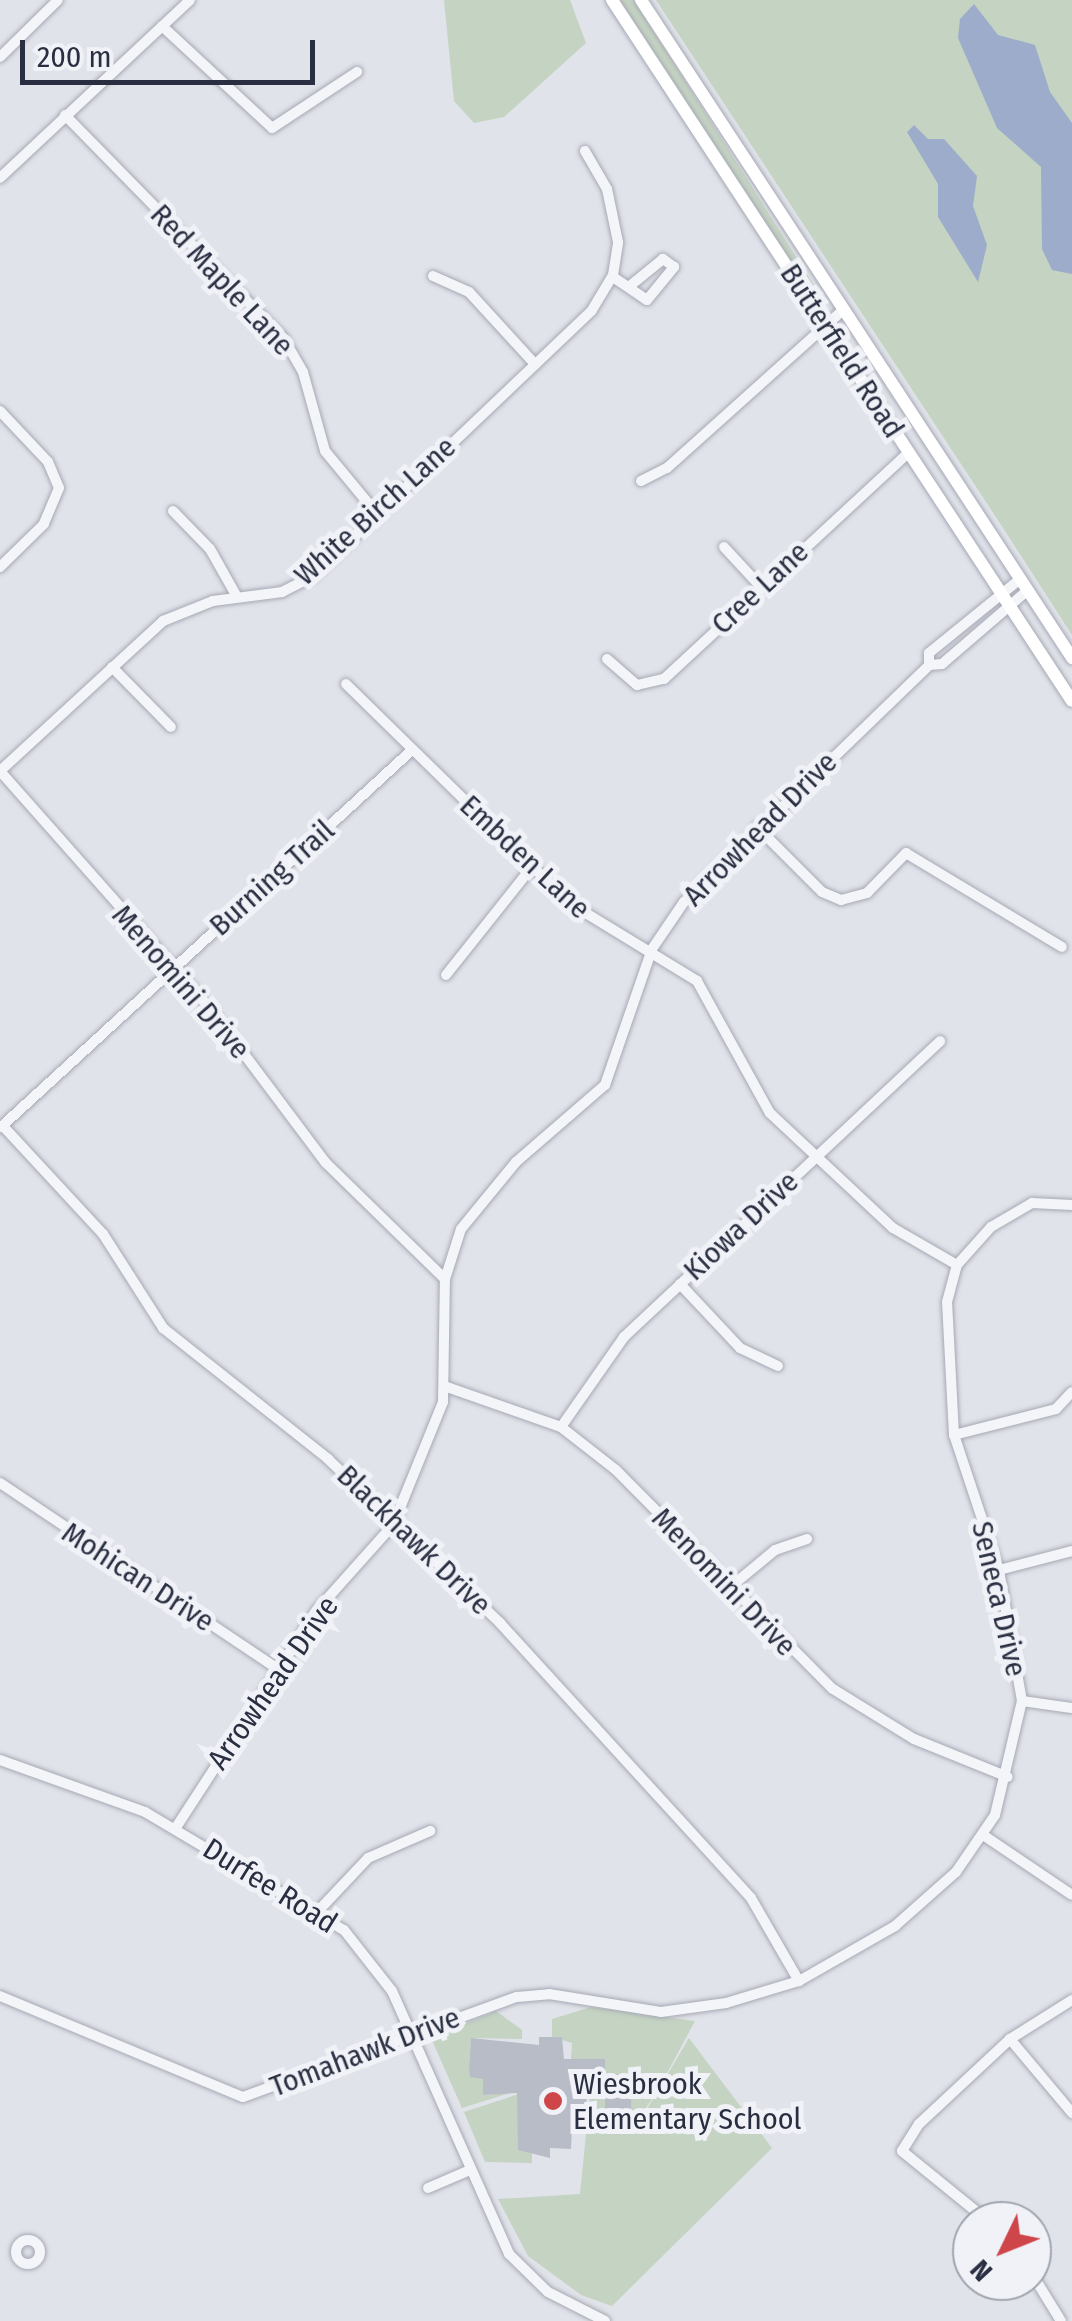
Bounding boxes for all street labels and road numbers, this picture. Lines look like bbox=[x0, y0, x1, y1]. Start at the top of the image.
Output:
street label: Red Maple Lane bbox=[143, 197, 301, 363]
street label: Butterfield Road bbox=[772, 257, 912, 445]
street label: White Birch Lane bbox=[287, 429, 463, 593]
street label: Cree Lane bbox=[704, 534, 816, 642]
street label: Arrowhead Drive bbox=[675, 744, 845, 914]
street label: Embden Lane bbox=[452, 788, 598, 926]
street label: Burning Trail bbox=[202, 813, 342, 943]
street label: Menomini Drive bbox=[104, 898, 258, 1066]
street label: Kiowa Drive bbox=[676, 1164, 806, 1288]
street label: Blackhawk Drive bbox=[329, 1457, 499, 1623]
street label: Menomini Drive bbox=[644, 1500, 804, 1664]
street label: Mohican Drive bbox=[55, 1514, 221, 1640]
street label: Seneca Drive bbox=[964, 1518, 1034, 1680]
street label: Arrowhead Drive bbox=[200, 1590, 346, 1776]
street label: Durfee Road bbox=[196, 1831, 344, 1941]
street label: Tomahawk Drive bbox=[265, 1999, 465, 2105]

